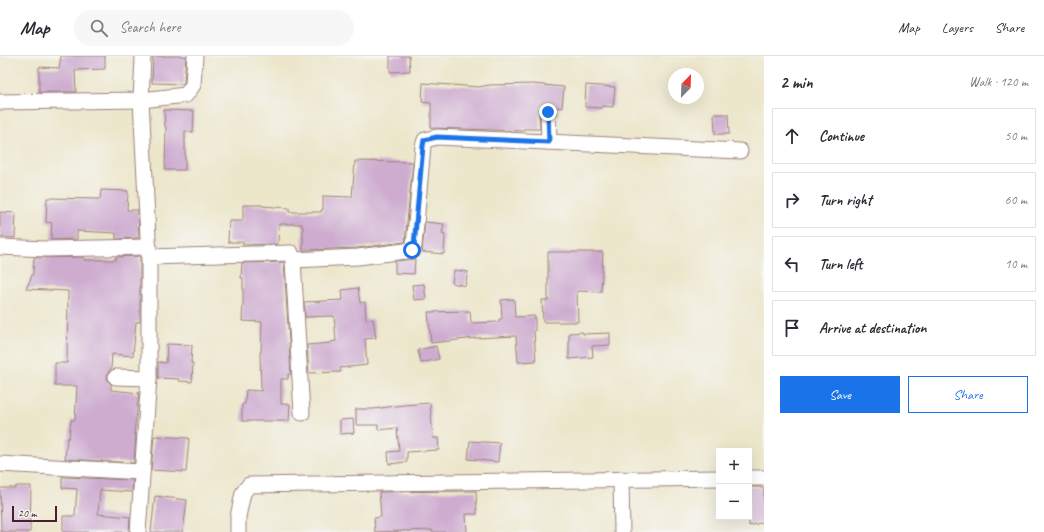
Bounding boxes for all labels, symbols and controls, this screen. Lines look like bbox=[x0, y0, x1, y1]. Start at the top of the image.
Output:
search box bbox=[74, 10, 354, 46]
text: Map bbox=[20, 16, 50, 40]
icon: search bbox=[88, 17, 110, 39]
text: Search here bbox=[120, 18, 181, 37]
text: Map bbox=[898, 19, 920, 36]
text: Layers bbox=[942, 19, 973, 36]
text: Share bbox=[995, 19, 1024, 36]
north arrow bbox=[668, 68, 704, 104]
text: 2 min bbox=[780, 72, 813, 93]
text: Walk · 120 m bbox=[969, 74, 1028, 90]
route end bbox=[539, 103, 557, 121]
icon: ahead bbox=[781, 125, 803, 147]
text: Continue bbox=[819, 127, 864, 146]
text: 50 m bbox=[1005, 128, 1027, 144]
icon: right bbox=[781, 189, 803, 211]
text: Turn right bbox=[819, 191, 872, 210]
text: 60 m bbox=[1005, 192, 1027, 208]
route start bbox=[403, 241, 421, 259]
icon: left bbox=[781, 253, 803, 275]
text: Turn left bbox=[819, 255, 862, 274]
text: 10 m bbox=[1005, 256, 1027, 272]
icon: arrive bbox=[781, 317, 803, 339]
text: Arrive at destination bbox=[819, 319, 926, 338]
button: Save bbox=[780, 376, 900, 413]
button: Share bbox=[908, 376, 1028, 413]
map controls bbox=[716, 448, 752, 520]
button: + bbox=[716, 448, 752, 484]
button: − bbox=[716, 484, 752, 520]
scale bar bbox=[12, 504, 57, 523]
text: 20 m bbox=[18, 506, 37, 520]

